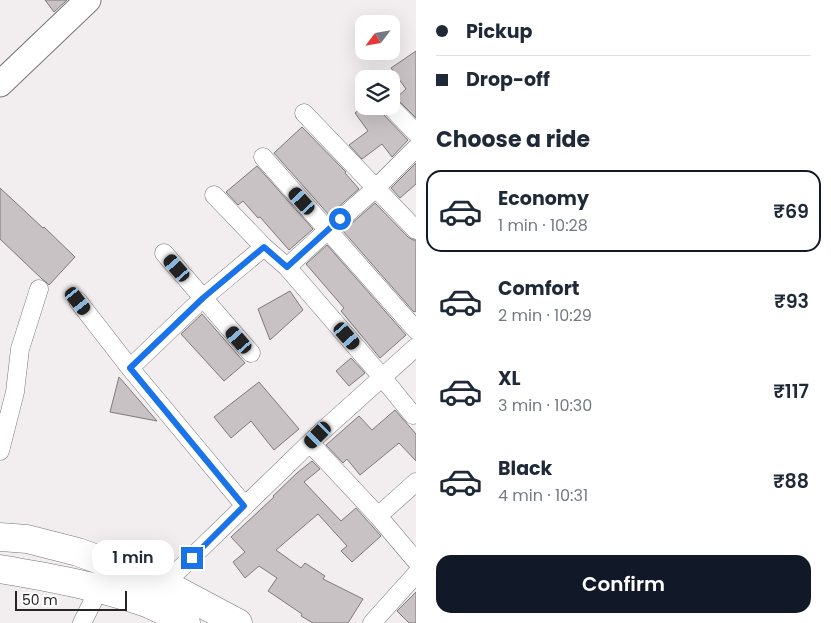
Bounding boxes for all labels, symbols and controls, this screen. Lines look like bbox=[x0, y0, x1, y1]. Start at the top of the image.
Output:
north arrow bbox=[355, 15, 400, 60]
map controls bbox=[355, 15, 400, 115]
text: Pickup bbox=[466, 18, 532, 45]
text: Drop-off bbox=[466, 66, 550, 93]
button: layers bbox=[355, 70, 400, 115]
text: Choose a ride bbox=[436, 124, 590, 155]
car bbox=[286, 185, 317, 217]
text: Economy bbox=[498, 185, 589, 212]
icon: car bbox=[438, 189, 483, 234]
text: ₹69 bbox=[773, 198, 809, 225]
route start bbox=[329, 208, 351, 230]
text: 1 min · 10:28 bbox=[498, 214, 588, 237]
car bbox=[161, 252, 192, 284]
text: Comfort bbox=[498, 275, 580, 302]
icon: car bbox=[438, 279, 483, 324]
car bbox=[62, 285, 93, 317]
text: ₹93 bbox=[774, 288, 809, 315]
text: 2 min · 10:29 bbox=[498, 304, 592, 327]
car bbox=[331, 320, 362, 352]
car bbox=[223, 324, 254, 356]
text: XL bbox=[498, 365, 521, 392]
icon: car bbox=[438, 369, 483, 414]
text: ₹117 bbox=[773, 378, 809, 405]
text: 3 min · 10:30 bbox=[498, 394, 592, 417]
car bbox=[302, 419, 333, 451]
text: Black bbox=[498, 455, 552, 482]
icon: car bbox=[438, 459, 483, 504]
text: ₹88 bbox=[773, 468, 809, 495]
text: 4 min · 10:31 bbox=[498, 484, 588, 507]
callout: 1 min bbox=[92, 540, 174, 576]
text: 1 min bbox=[112, 546, 154, 569]
route end bbox=[181, 547, 203, 569]
button: Confirm bbox=[436, 555, 811, 613]
scale bar bbox=[15, 588, 128, 611]
text: 50 m bbox=[22, 590, 58, 610]

